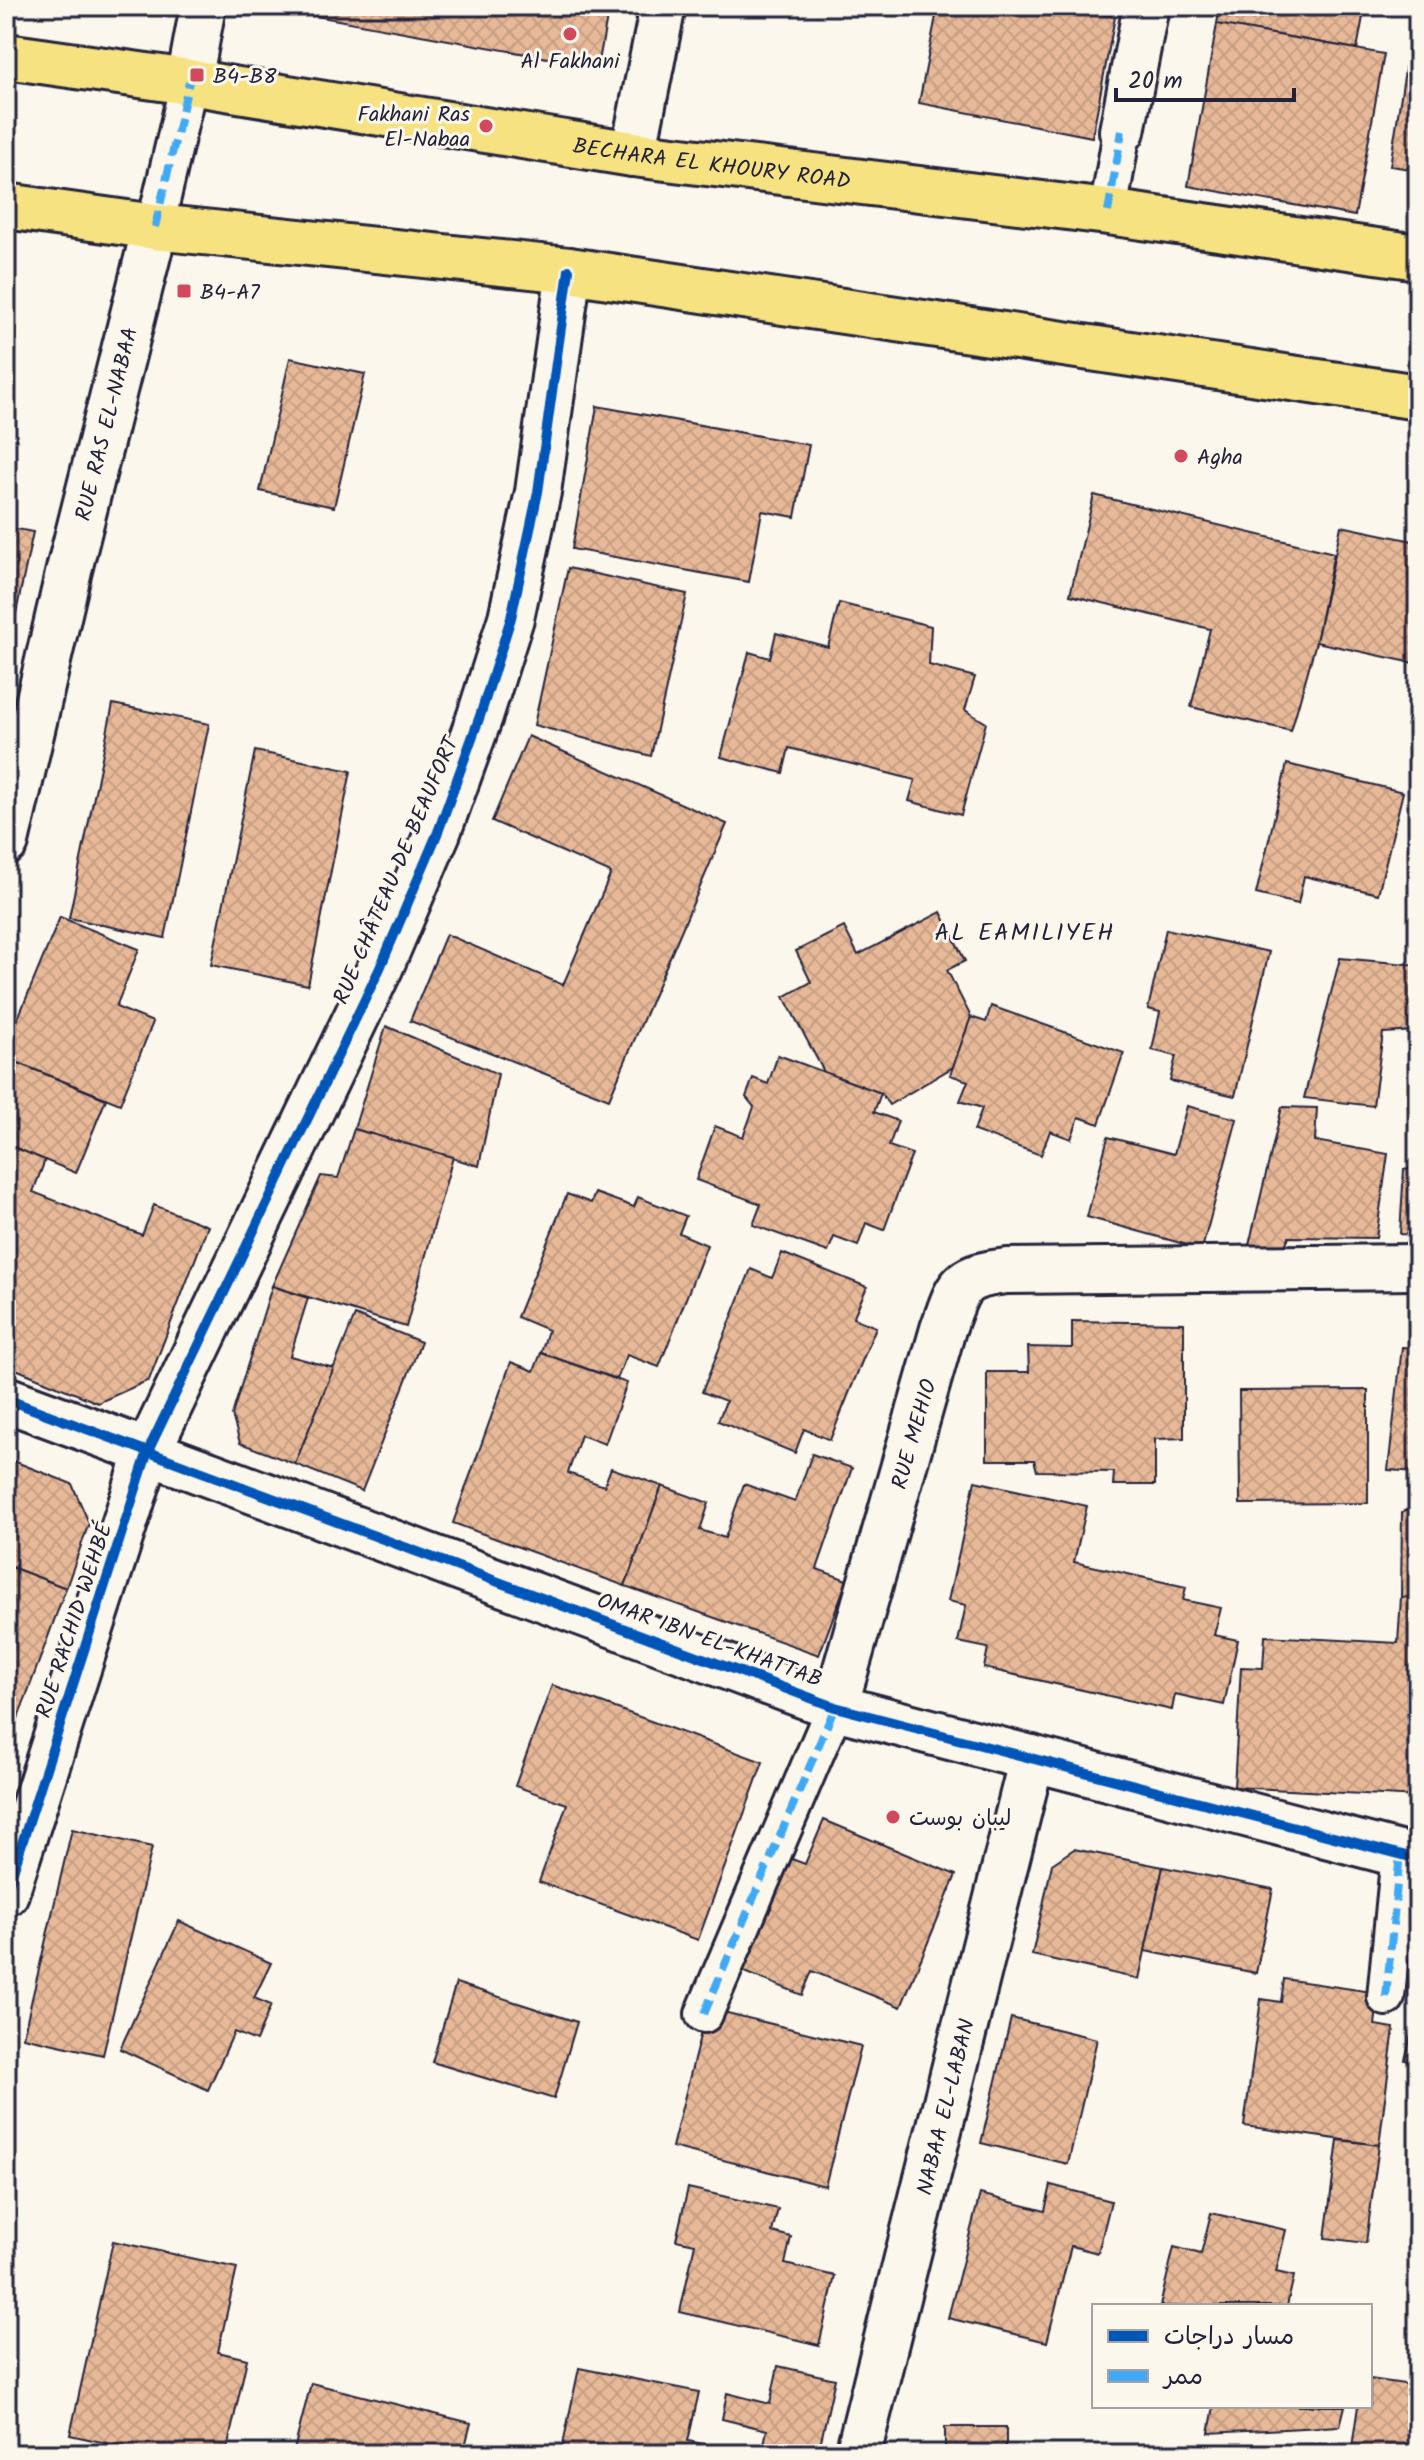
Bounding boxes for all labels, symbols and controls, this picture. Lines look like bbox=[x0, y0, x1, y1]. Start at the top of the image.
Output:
marker: Al Fakhani bbox=[561, 25, 579, 43]
place label: Al Fakhani bbox=[521, 45, 620, 80]
scale bar bbox=[1116, 52, 1294, 102]
place label: B4-B8 bbox=[213, 60, 277, 95]
text: 20 m bbox=[1128, 62, 1183, 101]
marker: B4-B8 bbox=[188, 66, 206, 84]
place label: Fakhani Ras El-Nabaa bbox=[357, 98, 471, 158]
marker: Fakhani Ras El-Nabaa bbox=[477, 117, 495, 135]
street label: BECHARA EL KHOURY ROAD bbox=[570, 130, 852, 200]
place label: B4-A7 bbox=[200, 276, 261, 311]
marker: B4-A7 bbox=[175, 282, 193, 300]
street label: RUE RAS EL-NABAA bbox=[67, 324, 149, 525]
place label: Agha bbox=[1197, 441, 1243, 476]
marker: Agha bbox=[1172, 447, 1190, 465]
street label: RUE CHÂTEAU DE BEAUFORT bbox=[325, 730, 471, 1010]
district label: AL EAMILIYEH bbox=[935, 914, 1115, 953]
street label: RUE MEHIO bbox=[883, 1375, 948, 1494]
street label: RUE RACHID WEHBÉ bbox=[27, 1518, 124, 1723]
street label: OMAR IBN EL-KHATTAB bbox=[592, 1584, 827, 1698]
place label: ليبان بوست bbox=[909, 1802, 1011, 1837]
marker: ليبان بوست bbox=[884, 1808, 902, 1826]
street label: NABAA EL-LABAN bbox=[908, 2015, 986, 2199]
legend bbox=[1092, 2304, 1372, 2408]
text: مسار دراجات bbox=[1164, 2318, 1294, 2357]
text: ممر bbox=[1162, 2358, 1203, 2397]

